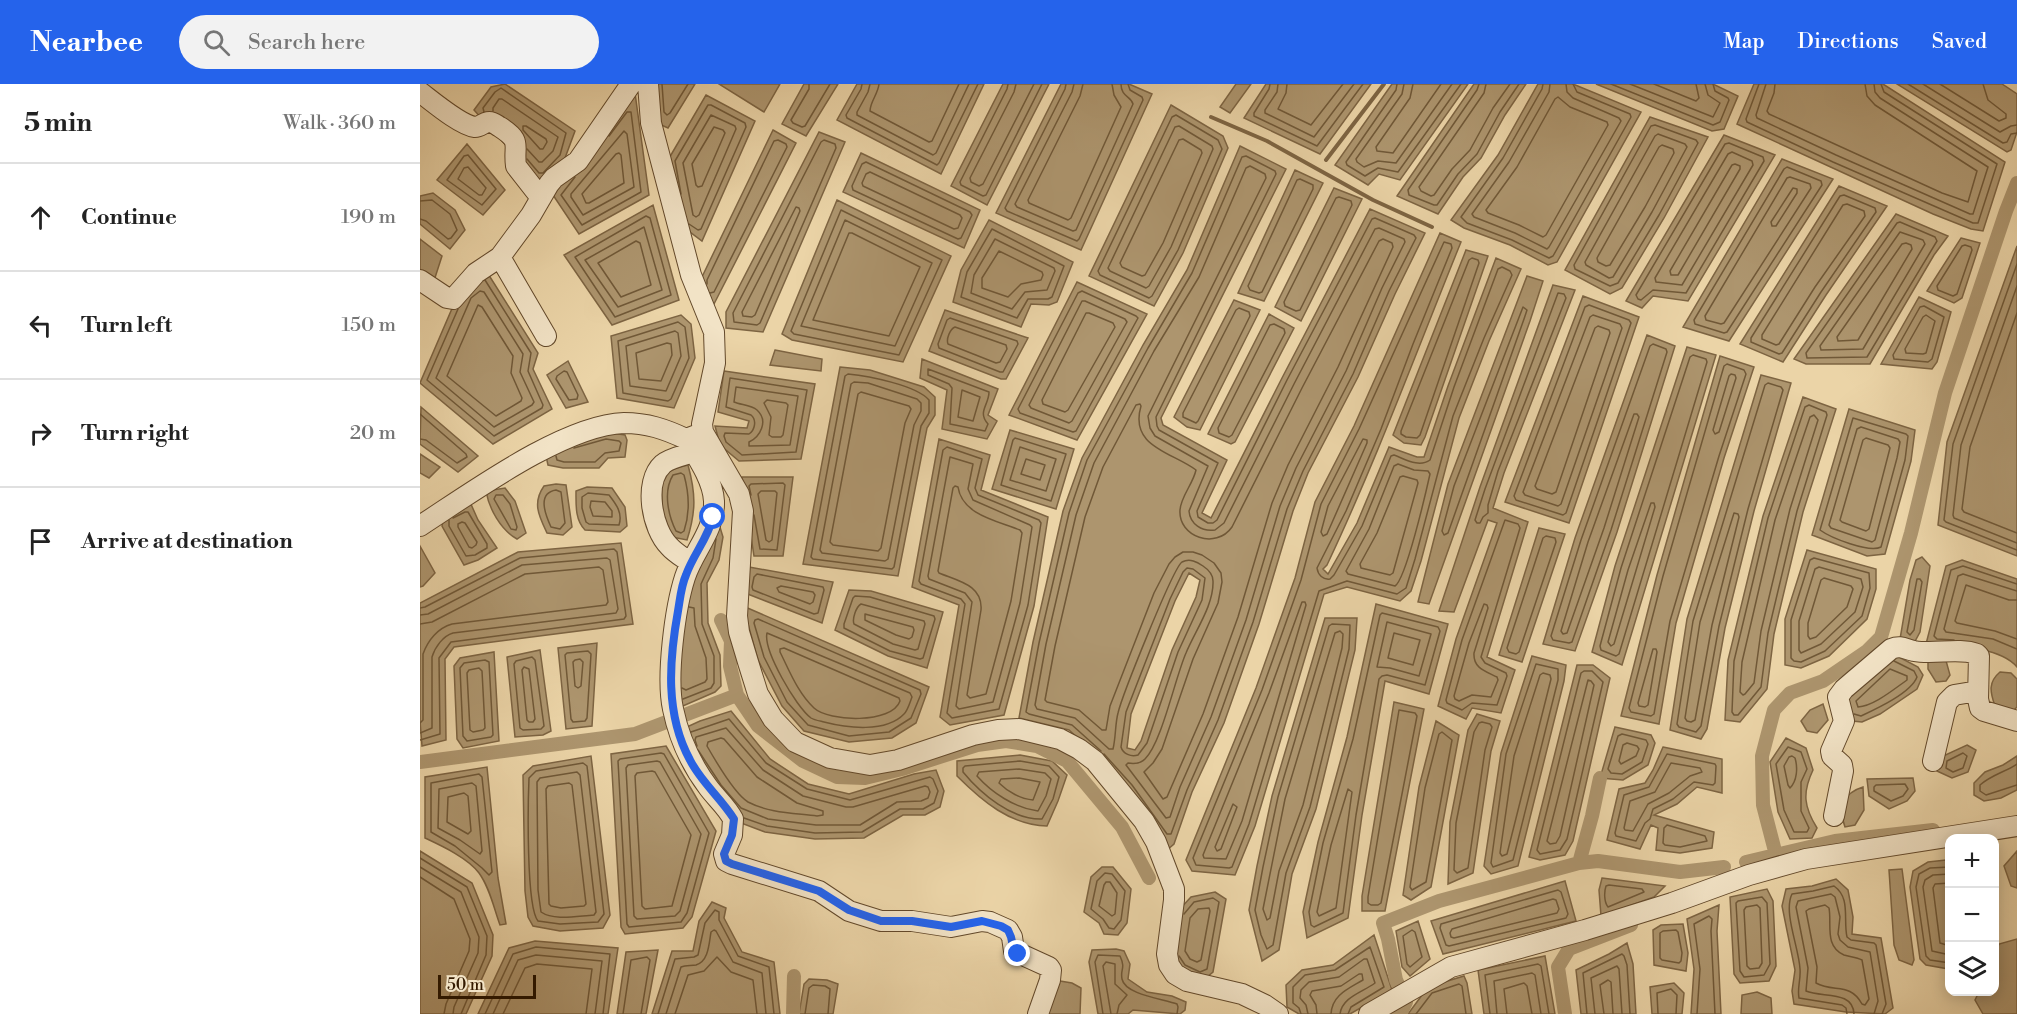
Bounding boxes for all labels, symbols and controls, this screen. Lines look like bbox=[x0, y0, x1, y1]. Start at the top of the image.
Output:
search box bbox=[179, 15, 599, 69]
text: Nearbee bbox=[30, 25, 143, 60]
icon: search bbox=[200, 26, 233, 59]
text: Search here bbox=[248, 29, 365, 56]
text: Map bbox=[1723, 29, 1765, 55]
text: Directions bbox=[1798, 29, 1899, 55]
text: Saved bbox=[1932, 29, 1987, 55]
text: 5 min bbox=[24, 107, 92, 139]
text: Walk · 360 m bbox=[283, 111, 396, 136]
icon: ahead bbox=[24, 201, 57, 234]
text: Continue bbox=[81, 204, 177, 231]
text: 190 m bbox=[341, 205, 396, 230]
icon: left bbox=[24, 309, 57, 342]
text: Turn left bbox=[81, 312, 172, 339]
text: 150 m bbox=[341, 313, 396, 338]
icon: right bbox=[24, 417, 57, 450]
text: Turn right bbox=[81, 420, 189, 447]
text: 20 m bbox=[350, 421, 396, 446]
route start bbox=[699, 503, 725, 529]
icon: arrive bbox=[24, 525, 57, 558]
text: Arrive at destination bbox=[81, 528, 293, 555]
map controls bbox=[1945, 834, 1999, 996]
button: + bbox=[1945, 834, 1999, 888]
button: − bbox=[1945, 888, 1999, 942]
route end bbox=[1004, 940, 1030, 966]
button: layers bbox=[1945, 942, 1999, 996]
scale bar bbox=[438, 972, 536, 1000]
text: 50 m bbox=[447, 975, 484, 995]

